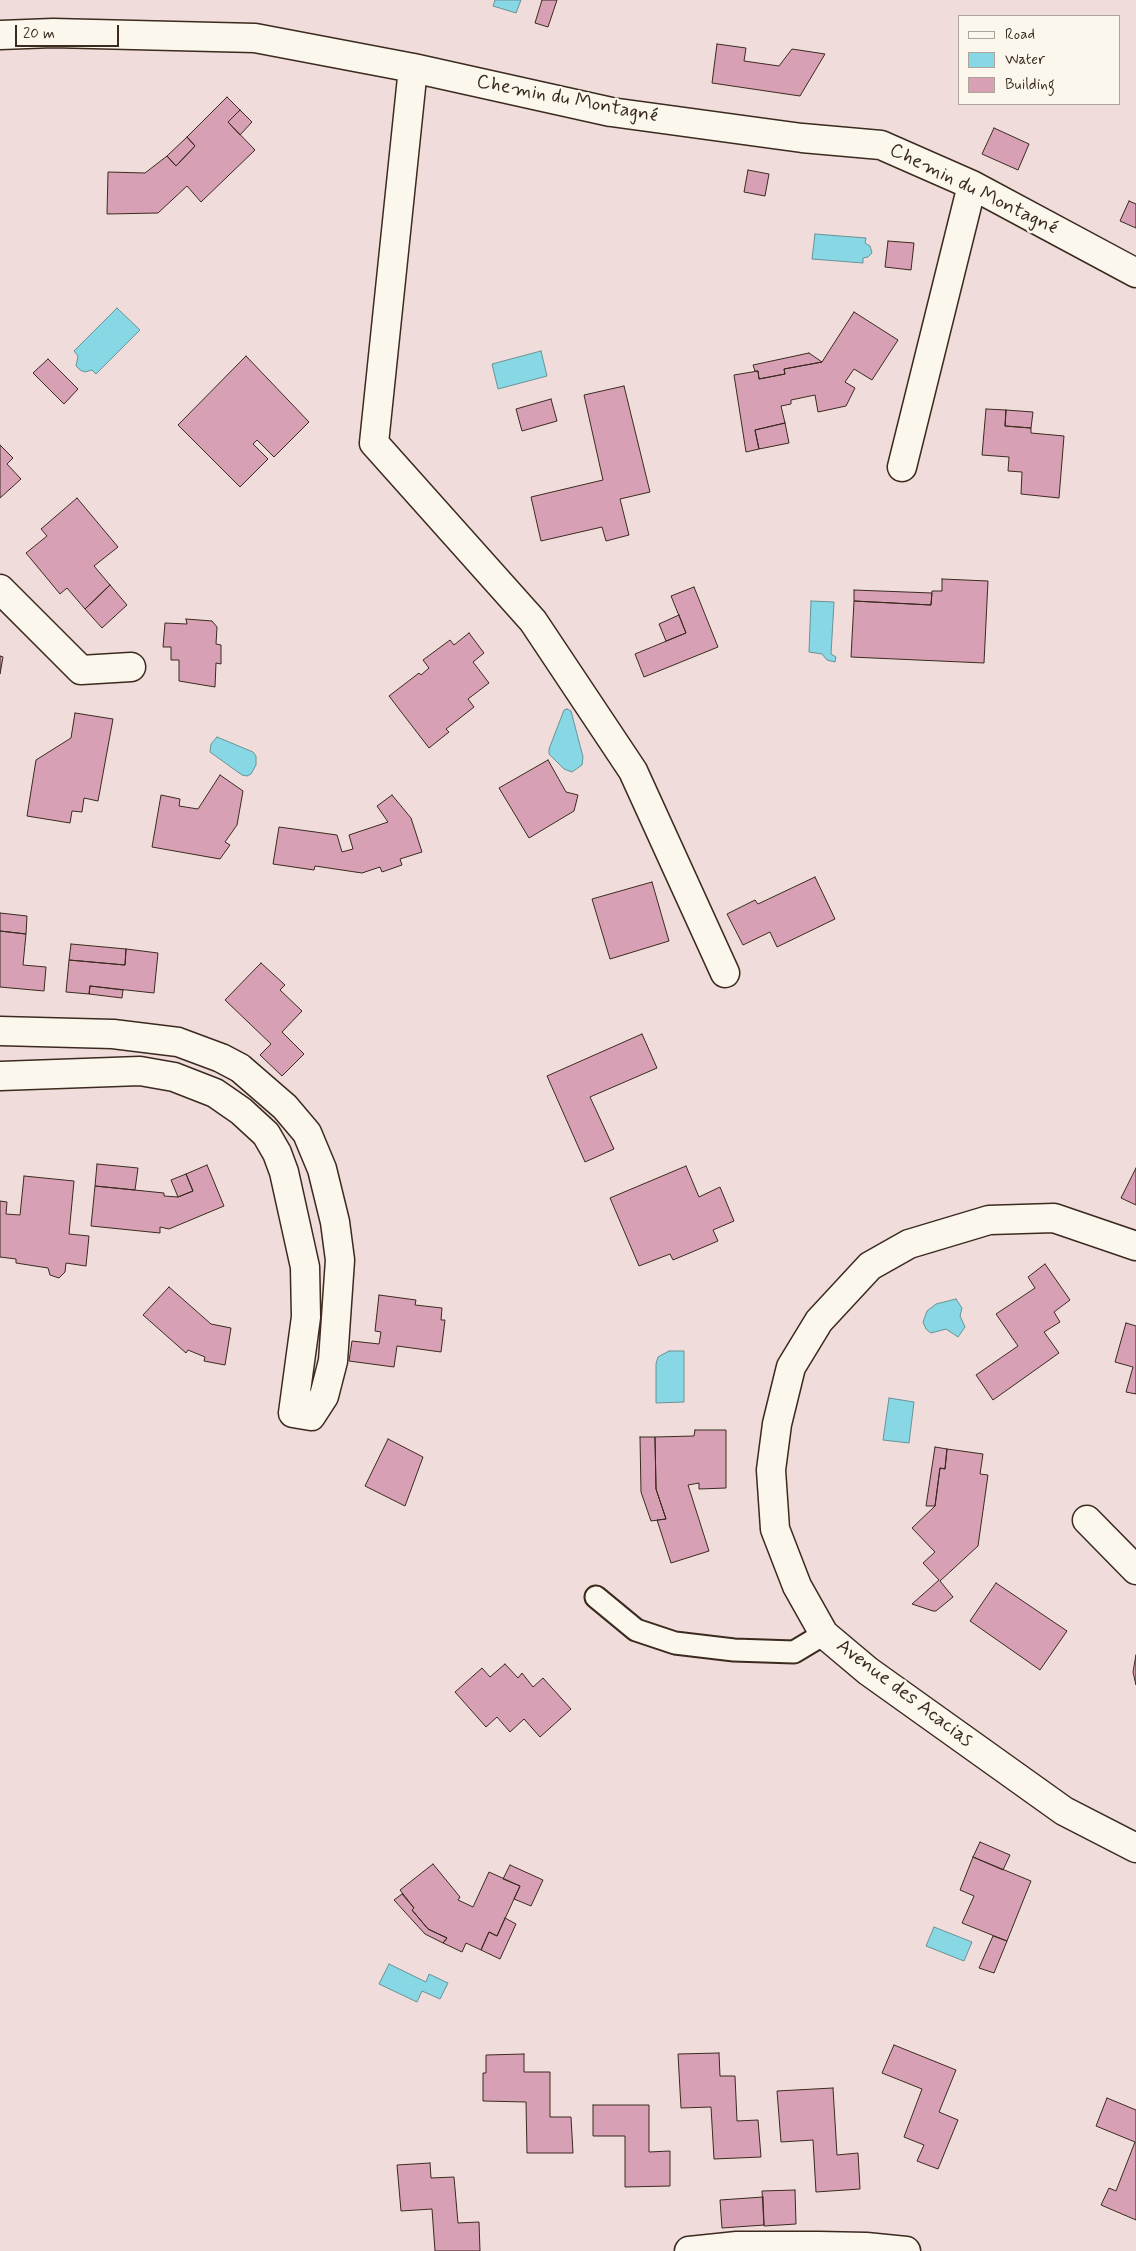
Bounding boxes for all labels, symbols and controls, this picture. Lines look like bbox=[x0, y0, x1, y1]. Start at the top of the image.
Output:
scale bar bbox=[18, 15, 121, 47]
legend bbox=[958, 15, 1121, 105]
text: 20 m bbox=[23, 24, 55, 44]
text: Road bbox=[1005, 25, 1035, 45]
text: Water bbox=[1005, 50, 1045, 70]
street label: Chemin du Montagné bbox=[474, 71, 660, 129]
text: Building bbox=[1005, 75, 1055, 95]
street label: Chemin du Montagné bbox=[885, 139, 1061, 241]
street label: Avenue des Acacias bbox=[831, 1635, 977, 1753]

